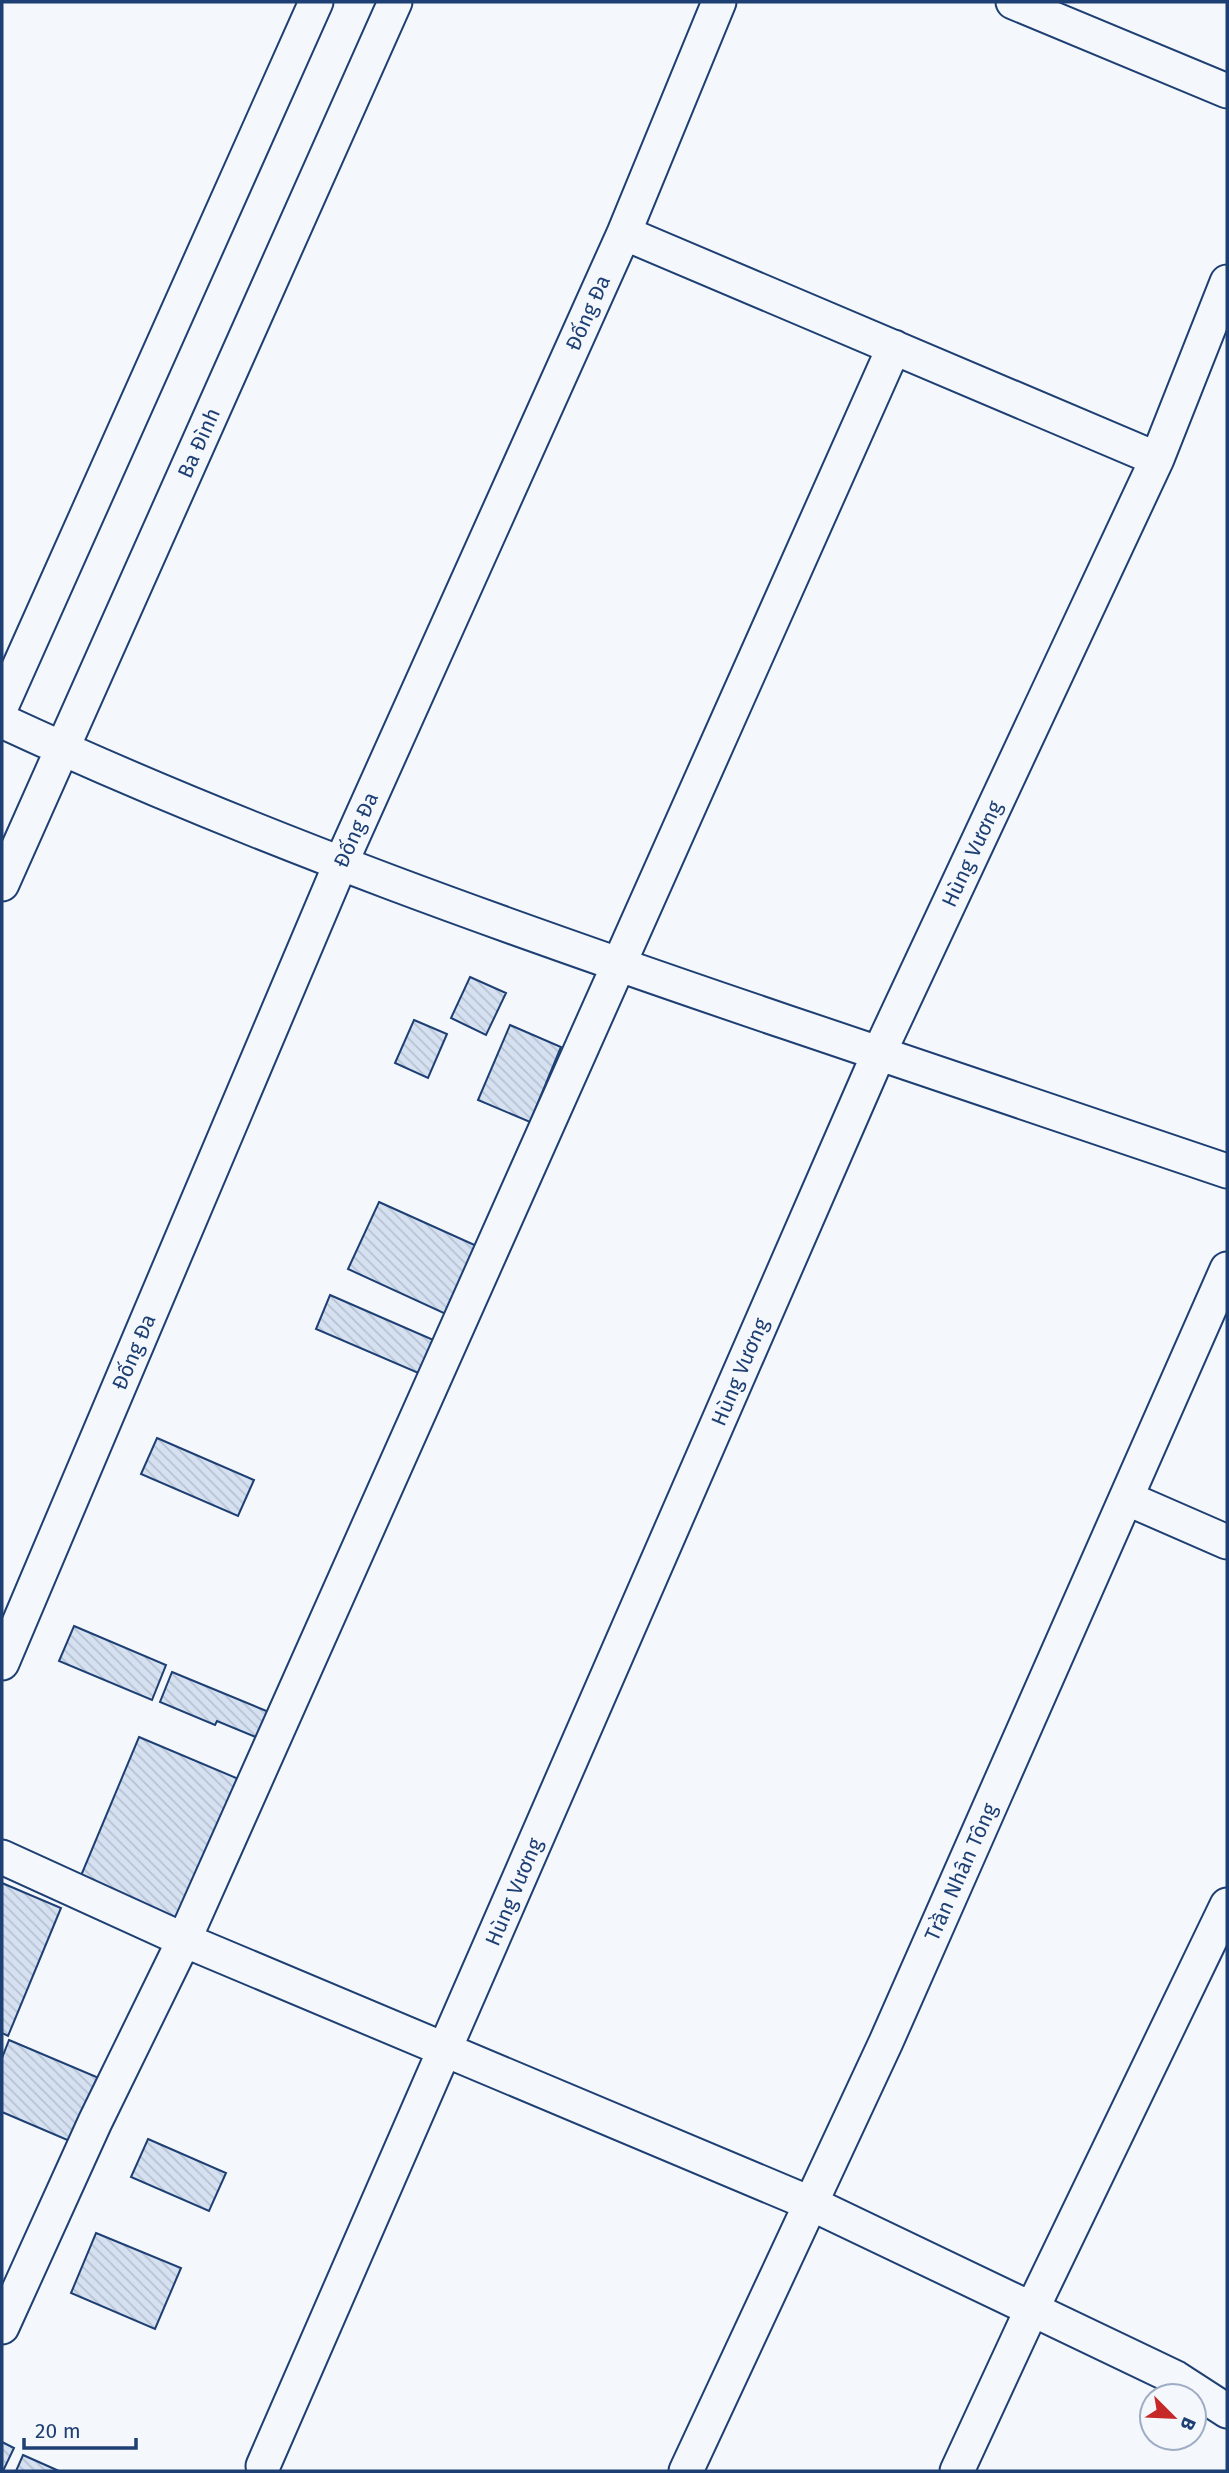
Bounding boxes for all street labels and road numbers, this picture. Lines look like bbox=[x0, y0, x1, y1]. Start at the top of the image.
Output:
street label: Đống Đa bbox=[560, 271, 616, 355]
street label: Ba Đình bbox=[172, 404, 226, 482]
street label: Đống Đa bbox=[328, 788, 384, 872]
street label: Hùng Vương bbox=[936, 797, 1008, 911]
street label: Đống Đa bbox=[106, 1310, 162, 1394]
street label: Hùng Vương bbox=[706, 1314, 774, 1430]
street label: Trần Nhân Tông bbox=[919, 1799, 1003, 1945]
street label: Hùng Vương bbox=[480, 1834, 548, 1950]

